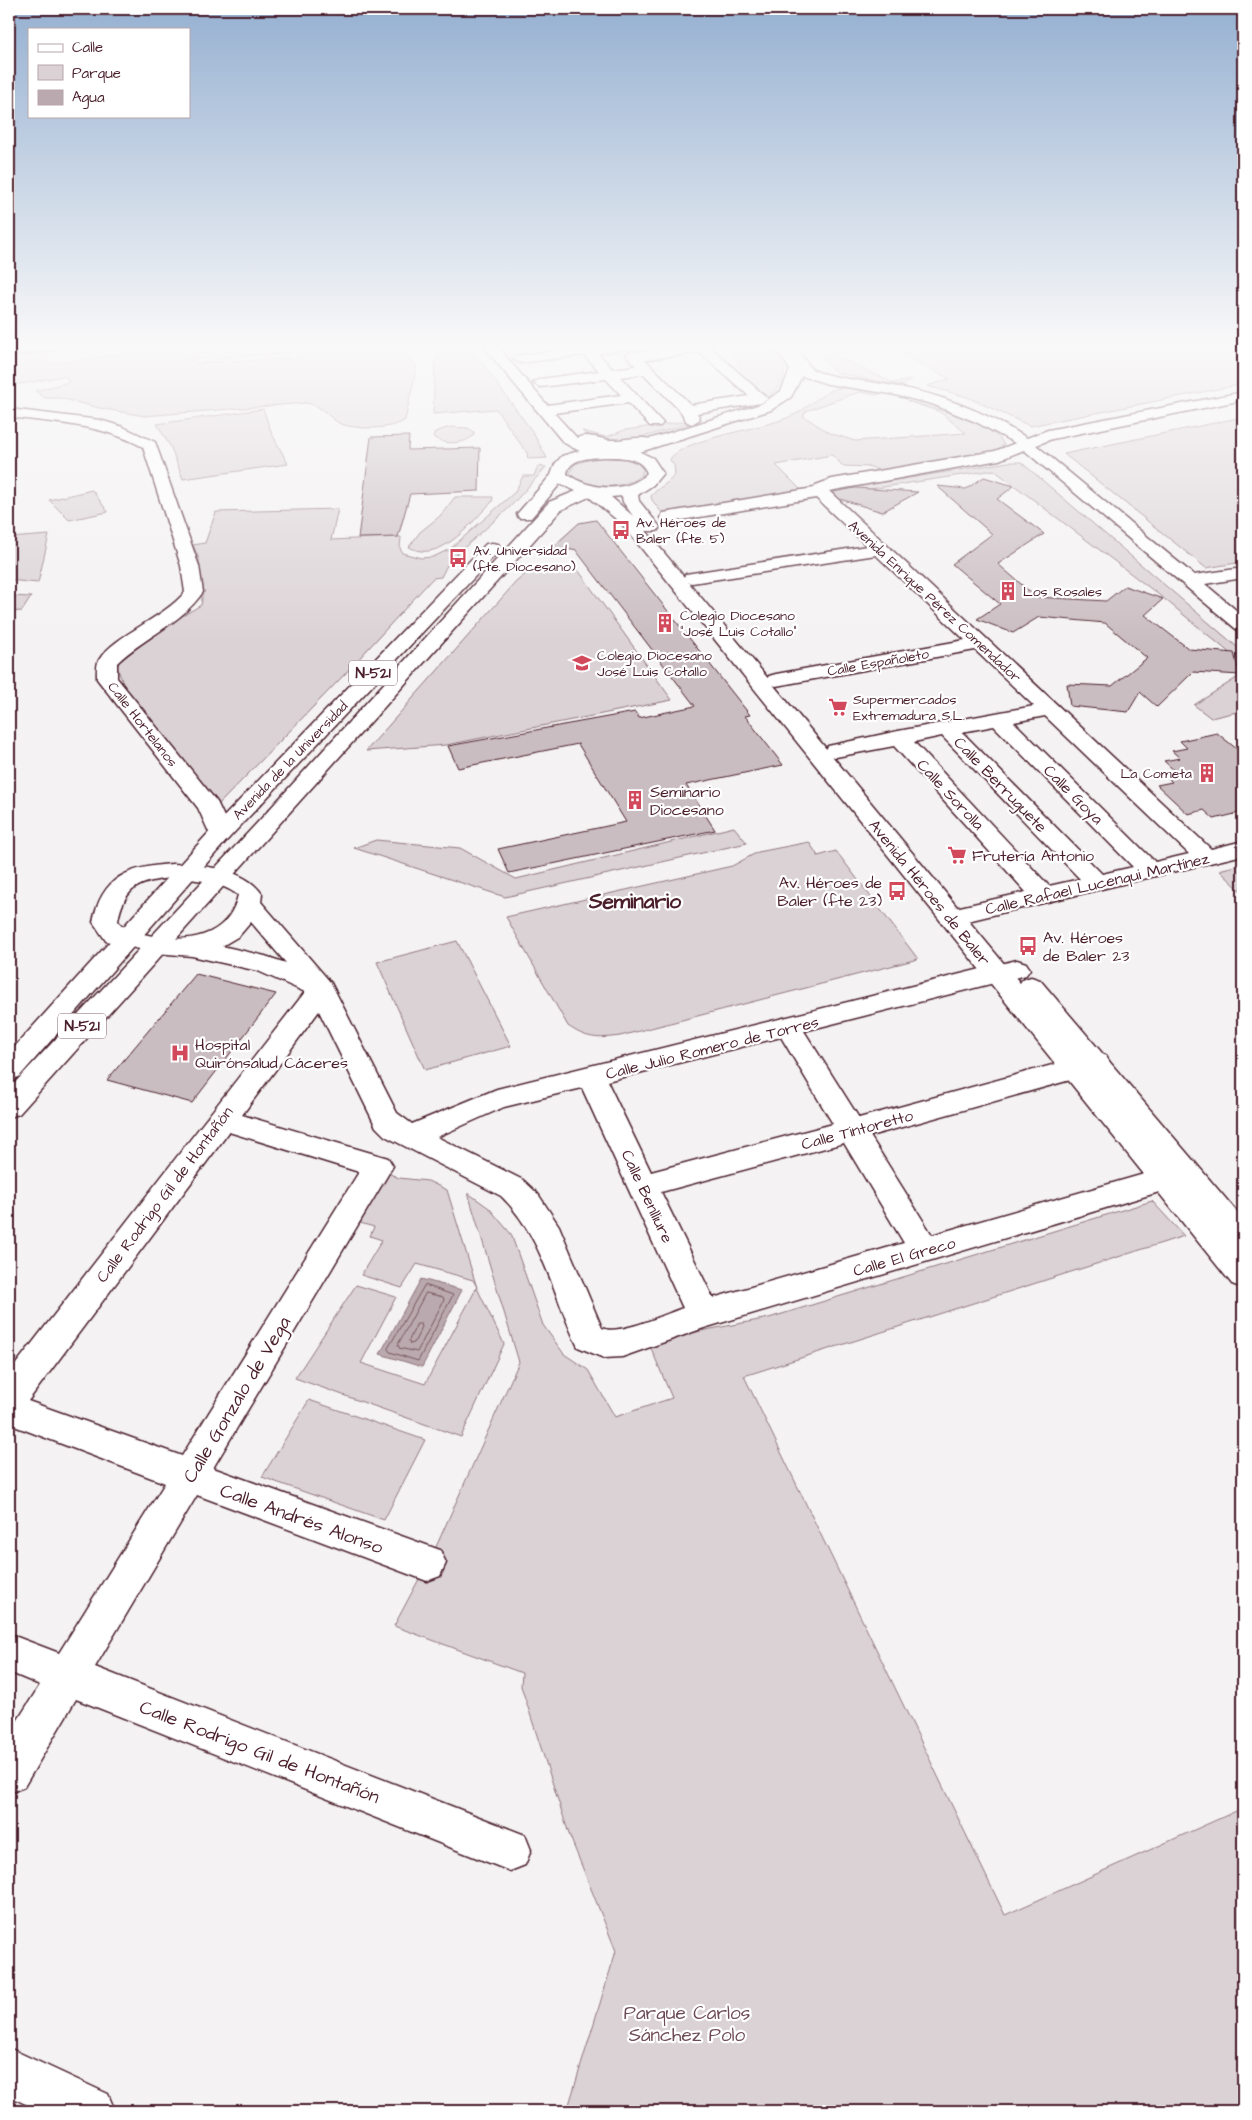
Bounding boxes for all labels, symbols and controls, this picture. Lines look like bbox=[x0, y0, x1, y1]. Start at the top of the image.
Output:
legend bbox=[28, 28, 190, 118]
text: Calle bbox=[72, 37, 103, 58]
text: Parque bbox=[72, 63, 121, 84]
text: Agua bbox=[72, 87, 105, 109]
place label: Av. Héroes de Baler (fte. 5) bbox=[636, 513, 727, 549]
street label: Avenida Enrique Pérez Comendador bbox=[843, 516, 1025, 688]
bus stop icon: Av. Héroes de Baler (fte. 5) bbox=[610, 519, 632, 541]
place label: Av. Universidad (fte. Diocesano) bbox=[473, 541, 576, 577]
bus stop icon: Av. Universidad (fte. Diocesano) bbox=[447, 547, 469, 569]
building icon: Los Rosales bbox=[997, 580, 1019, 602]
place label: Los Rosales bbox=[1023, 582, 1102, 602]
place label: Colegio Diocesano "José Luis Cotallo" bbox=[680, 606, 797, 642]
building icon: Colegio Diocesano "José Luis Cotallo" bbox=[654, 612, 676, 634]
street label: Calle Españoleto bbox=[826, 644, 931, 682]
place label: Colegio Diocesano José Luis Cotallo bbox=[597, 646, 712, 682]
school or university icon: Colegio Diocesano José Luis Cotallo bbox=[571, 652, 593, 674]
road number: N-521 bbox=[349, 660, 397, 686]
street label: Calle Hortelanos bbox=[103, 678, 182, 771]
place label: Supermercados Extremadura S.L. bbox=[853, 690, 964, 726]
supermarket icon: Supermercados Extremadura S.L. bbox=[827, 696, 849, 718]
street label: Avenida de la Universidad bbox=[229, 697, 353, 825]
street label: Calle Berruguete bbox=[948, 732, 1052, 838]
street label: Calle Sorolla bbox=[912, 754, 989, 835]
street label: Calle Goya bbox=[1038, 760, 1108, 830]
building icon: La Cometa bbox=[1196, 762, 1218, 784]
place label: La Cometa bbox=[1121, 764, 1192, 784]
place label: Seminario Diocesano bbox=[650, 781, 724, 821]
building icon: Seminario Diocesano bbox=[624, 789, 646, 811]
street label: Avenida Héroes de Baler bbox=[863, 815, 995, 971]
supermarket icon: Frutería Antonio bbox=[946, 844, 968, 866]
place label: Frutería Antonio bbox=[972, 845, 1094, 867]
street label: Calle Rafael Lucenqui Martínez bbox=[983, 847, 1211, 920]
place label: Av. Héroes de Baler (fte 23) bbox=[777, 872, 882, 912]
bus stop icon: Av. Héroes de Baler (fte 23) bbox=[886, 880, 908, 902]
district label: Seminario bbox=[588, 887, 681, 916]
place label: Av. Héroes de Baler 23 bbox=[1043, 927, 1129, 967]
bus stop icon: Av. Héroes de Baler 23 bbox=[1017, 935, 1039, 957]
street label: Calle Julio Romero de Torres bbox=[603, 1011, 821, 1085]
road number: N-521 bbox=[58, 1014, 106, 1038]
place label: Hospital Quirónsalud Cáceres bbox=[195, 1034, 348, 1074]
hospital icon: Hospital Quirónsalud Cáceres bbox=[169, 1042, 191, 1064]
street label: Calle Rodrigo Gil de Hontañón bbox=[91, 1102, 239, 1288]
street label: Calle Tintoretto bbox=[799, 1104, 916, 1155]
street label: Calle Benlliure bbox=[616, 1146, 678, 1247]
street label: Calle El Greco bbox=[850, 1232, 958, 1282]
street label: Calle Gonzalo de Vega bbox=[177, 1311, 299, 1489]
street label: Calle Andrés Alonso bbox=[216, 1477, 387, 1562]
street label: Calle Rodrigo Gil de Hontañón bbox=[135, 1694, 384, 1812]
park label: Parque Carlos Sánchez Polo bbox=[624, 2000, 750, 2049]

